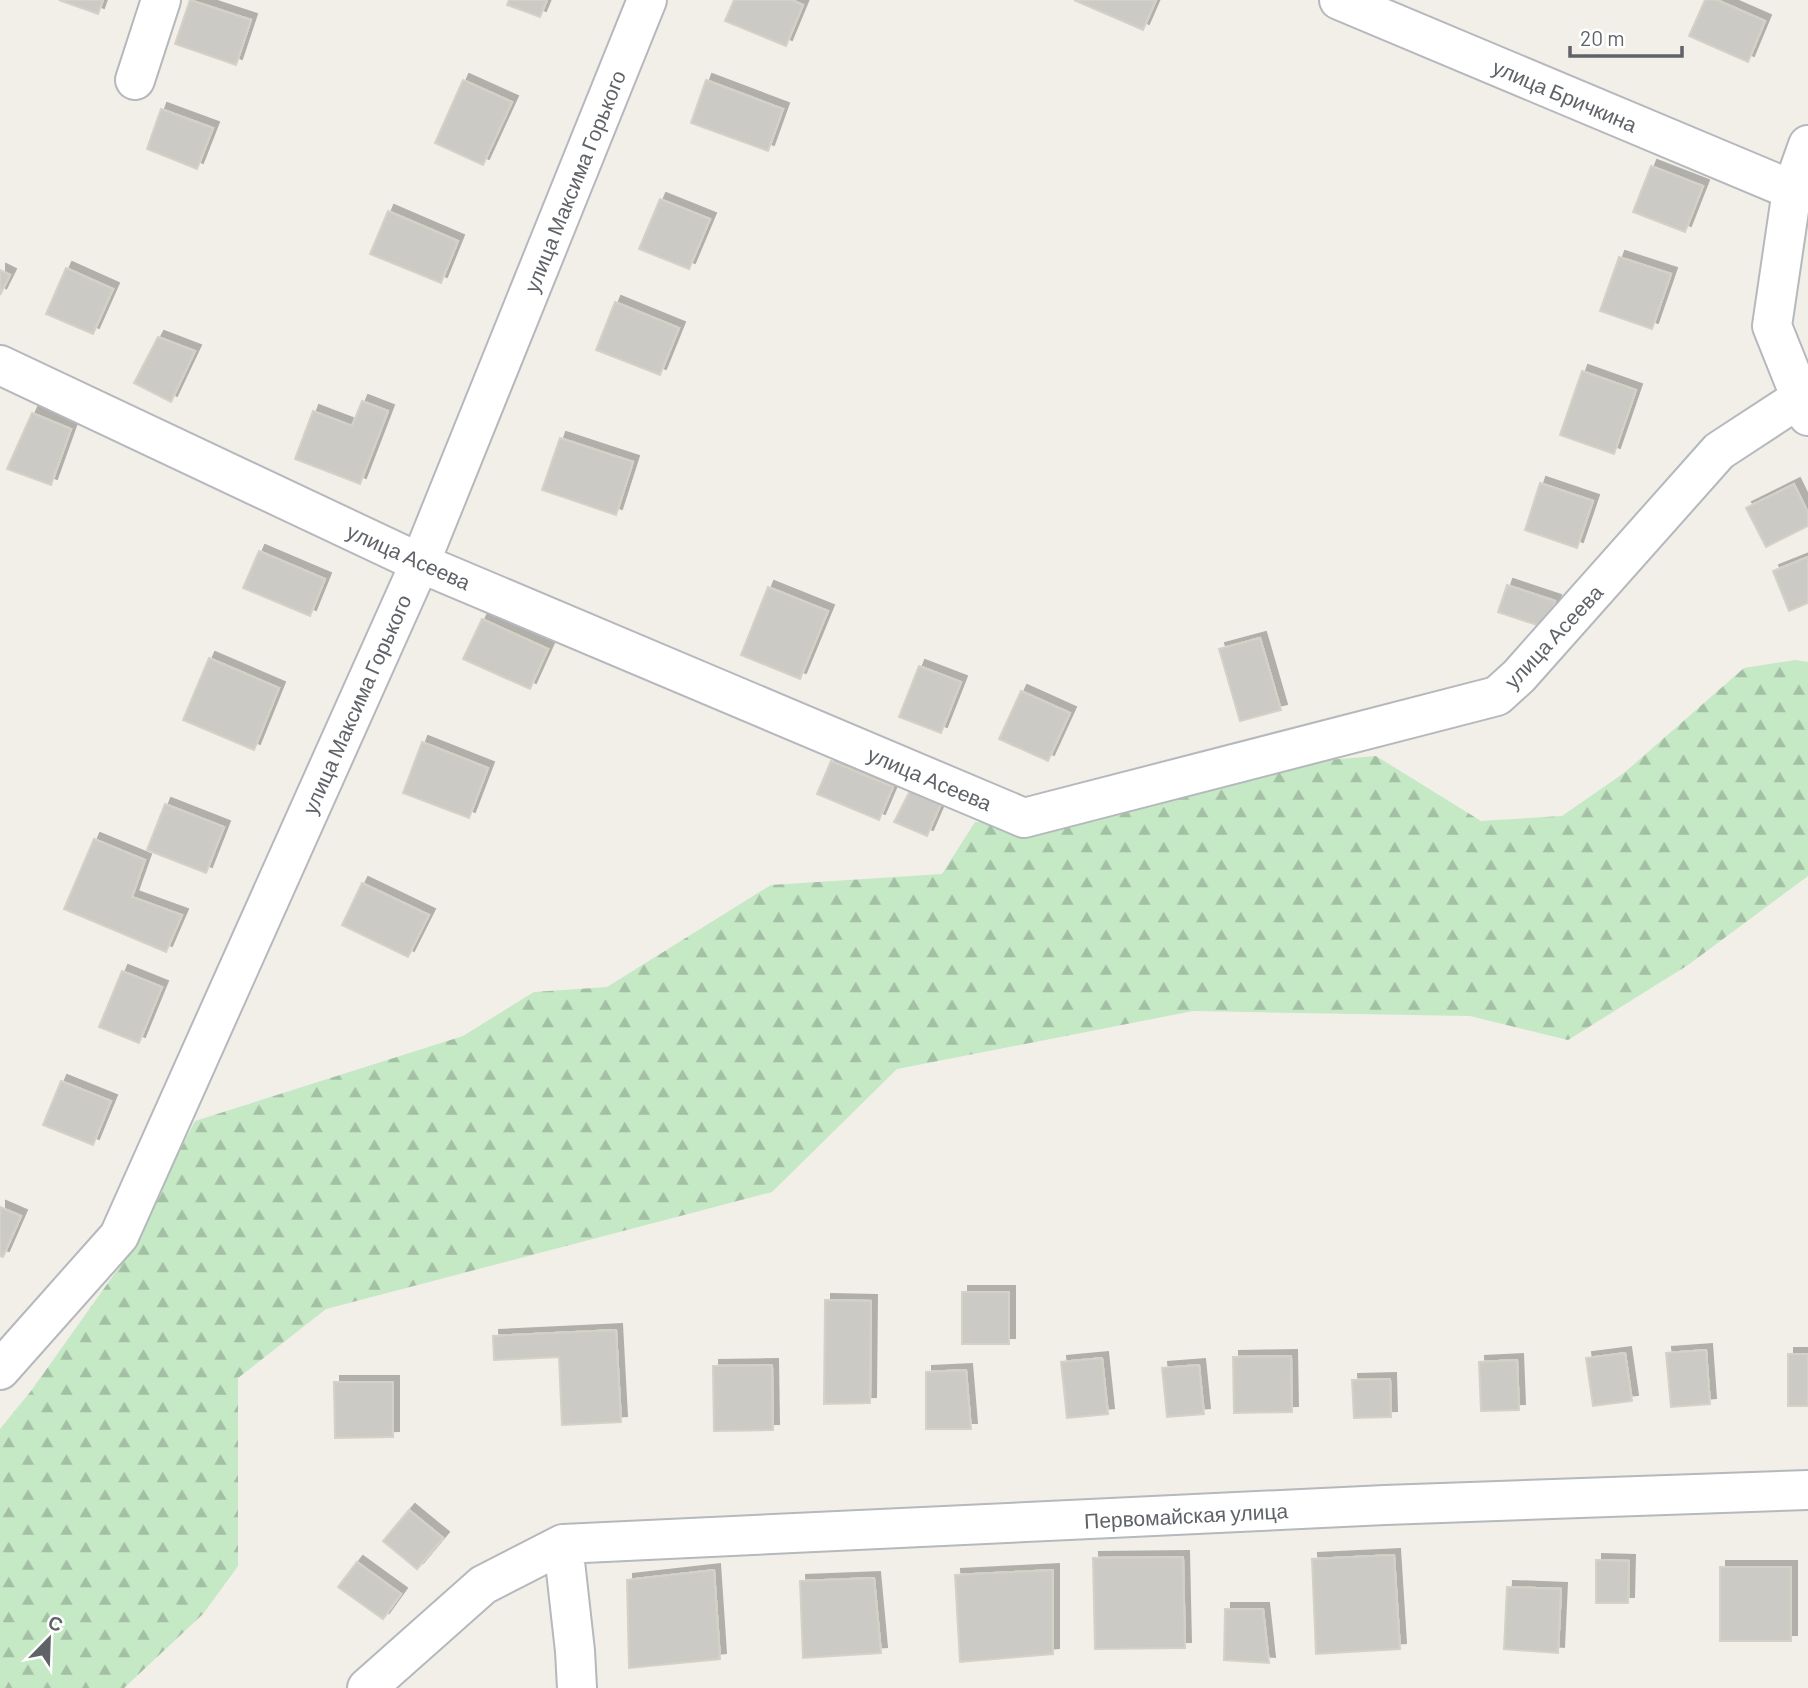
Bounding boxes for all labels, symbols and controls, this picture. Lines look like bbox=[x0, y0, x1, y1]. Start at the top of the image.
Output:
scale bar bbox=[1570, 14, 1682, 58]
text: 20 m bbox=[1580, 25, 1625, 50]
street label: улица Бричкина bbox=[1489, 53, 1641, 137]
street label: улица Максима Горького bbox=[518, 66, 630, 296]
street label: улица Асеева bbox=[343, 518, 475, 594]
street label: улица Асеева bbox=[1499, 579, 1608, 693]
street label: улица Максима Горького bbox=[296, 590, 416, 818]
street label: улица Асеева bbox=[864, 741, 996, 815]
street label: Первомайская улица bbox=[1083, 1497, 1289, 1533]
north arrow bbox=[14, 1604, 84, 1674]
text: С bbox=[45, 1610, 67, 1636]

